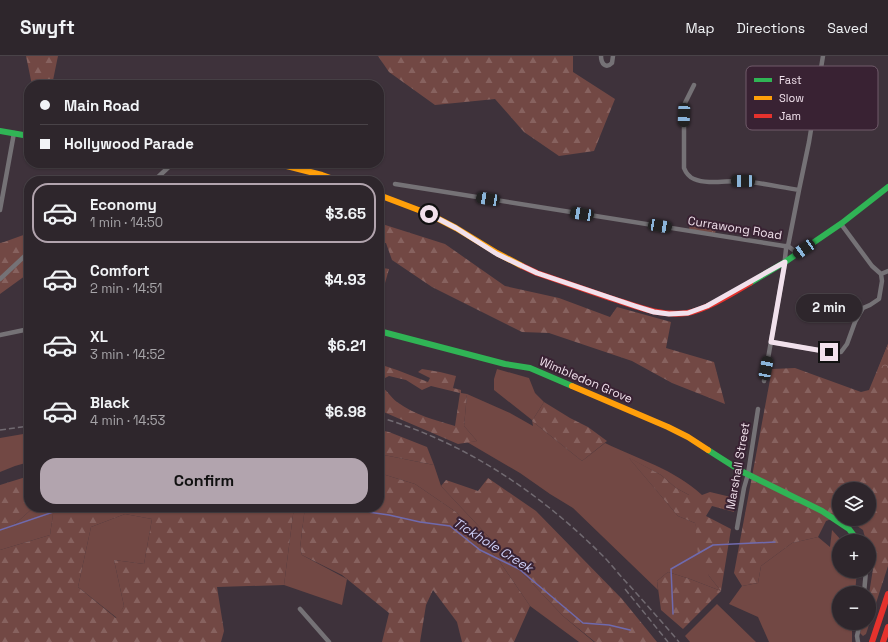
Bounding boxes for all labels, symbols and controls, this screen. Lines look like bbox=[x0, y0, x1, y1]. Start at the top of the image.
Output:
text: Swyft bbox=[20, 15, 75, 40]
text: Map bbox=[685, 19, 715, 37]
text: Directions bbox=[737, 19, 805, 37]
text: Saved bbox=[827, 19, 868, 37]
legend bbox=[746, 66, 878, 130]
text: Fast bbox=[779, 73, 802, 87]
text: Slow bbox=[779, 91, 804, 105]
text: Main Road bbox=[64, 96, 140, 115]
car bbox=[678, 103, 690, 127]
text: Jam bbox=[779, 109, 801, 123]
text: Hollywood Parade bbox=[64, 134, 194, 153]
car bbox=[731, 175, 755, 187]
car bbox=[475, 191, 501, 207]
icon: car bbox=[42, 195, 78, 231]
text: Economy bbox=[90, 195, 157, 214]
text: $3.65 bbox=[325, 204, 366, 223]
route start bbox=[420, 205, 438, 223]
car bbox=[569, 206, 595, 222]
street label: Currawong Road bbox=[687, 213, 783, 243]
text: 1 min · 14:50 bbox=[90, 214, 163, 231]
car bbox=[647, 218, 673, 234]
car bbox=[791, 237, 817, 261]
icon: car bbox=[42, 261, 78, 297]
text: Comfort bbox=[90, 261, 150, 280]
text: $4.93 bbox=[325, 270, 366, 289]
text: 2 min · 14:51 bbox=[90, 280, 163, 297]
callout: 2 min bbox=[796, 294, 862, 322]
text: 2 min bbox=[812, 299, 846, 316]
icon: car bbox=[42, 327, 78, 363]
text: XL bbox=[90, 327, 108, 346]
text: $6.21 bbox=[328, 336, 366, 355]
route end bbox=[820, 343, 838, 361]
text: 3 min · 14:52 bbox=[90, 346, 165, 363]
street label: Wimbledon Grove bbox=[537, 353, 635, 407]
car bbox=[758, 355, 774, 381]
icon: car bbox=[42, 393, 78, 429]
text: Black bbox=[90, 393, 130, 412]
text: $6.98 bbox=[325, 402, 366, 421]
text: 4 min · 14:53 bbox=[90, 412, 165, 429]
street label: Marshall Street bbox=[722, 421, 754, 511]
button: Confirm bbox=[40, 458, 368, 504]
map controls bbox=[832, 482, 876, 630]
button: layers bbox=[832, 482, 876, 526]
water label: Tickhole Creek bbox=[450, 514, 538, 577]
button: + bbox=[832, 534, 876, 578]
button: − bbox=[832, 586, 876, 630]

